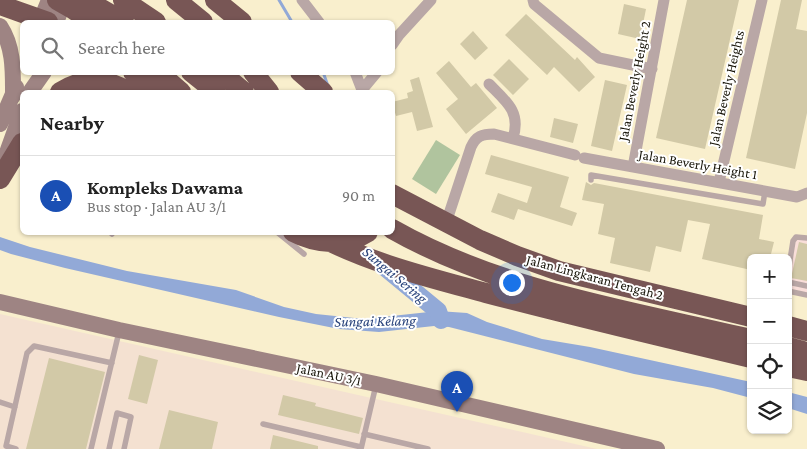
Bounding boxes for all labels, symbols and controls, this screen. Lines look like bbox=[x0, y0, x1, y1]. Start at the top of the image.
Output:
street label: Jalan Beverly Height 2 bbox=[614, 19, 654, 144]
search box bbox=[20, 20, 395, 75]
street label: Jalan Beverly Heights bbox=[704, 29, 747, 149]
icon: search bbox=[38, 34, 66, 62]
text: Search here bbox=[78, 37, 165, 58]
text: Nearby bbox=[40, 111, 104, 135]
street label: Jalan Beverly Height 1 bbox=[636, 145, 759, 182]
text: Kompleks Dawama bbox=[87, 177, 243, 198]
text: A bbox=[51, 187, 61, 204]
text: 90 m bbox=[342, 187, 375, 204]
text: Bus stop · Jalan AU 3/1 bbox=[87, 198, 226, 215]
water label: Sungai Sering bbox=[359, 244, 431, 307]
street label: Jalan Lingkaran Tengah 2 bbox=[523, 251, 665, 303]
map controls bbox=[747, 254, 792, 434]
button: + bbox=[747, 254, 792, 299]
your location bbox=[499, 270, 525, 296]
button: − bbox=[747, 299, 792, 344]
water label: Sungai Kelang bbox=[334, 312, 416, 331]
button: locate bbox=[747, 344, 792, 389]
street label: Jalan AU 3/1 bbox=[293, 359, 363, 389]
pin: A bbox=[441, 371, 473, 412]
button: layers bbox=[747, 389, 792, 434]

